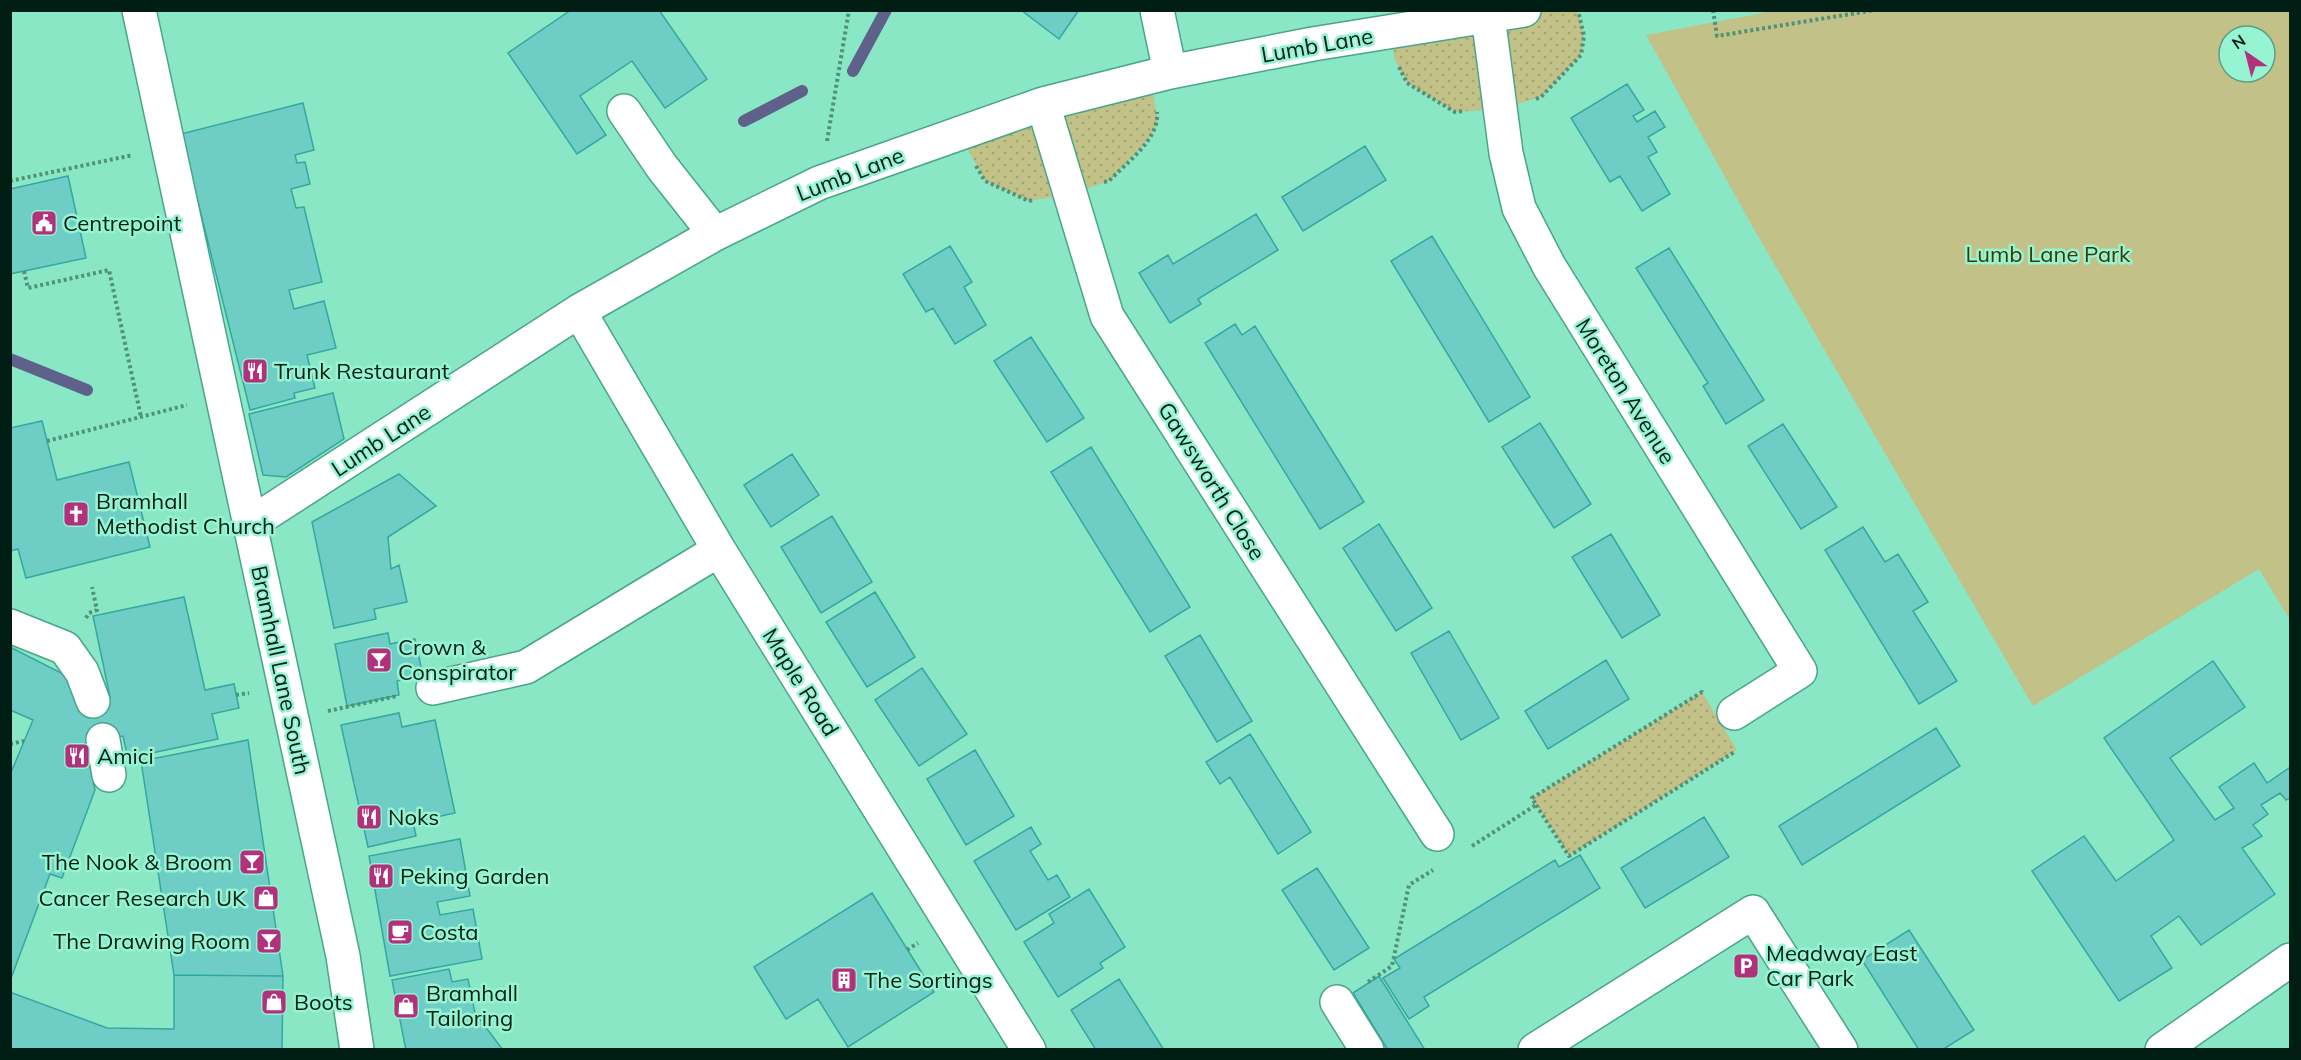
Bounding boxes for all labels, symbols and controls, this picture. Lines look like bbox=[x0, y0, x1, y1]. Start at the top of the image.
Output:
street label: Lumb Lane bbox=[1259, 21, 1375, 69]
north arrow bbox=[2217, 24, 2277, 84]
text: N bbox=[2228, 30, 2249, 53]
street label: Lumb Lane bbox=[792, 141, 908, 207]
public building icon: Centrepoint bbox=[29, 208, 59, 238]
place label: Centrepoint bbox=[63, 209, 182, 237]
park label: Lumb Lane Park bbox=[1966, 240, 2131, 268]
street label: Moreton Avenue bbox=[1570, 313, 1682, 469]
restaurant icon: Trunk Restaurant bbox=[240, 356, 270, 386]
place label: Trunk Restaurant bbox=[274, 357, 450, 385]
street label: Gawsworth Close bbox=[1152, 397, 1272, 565]
street label: Lumb Lane bbox=[326, 398, 436, 482]
place label: Bramhall Methodist Church bbox=[96, 487, 275, 540]
church icon: Bramhall Methodist Church bbox=[61, 499, 91, 529]
street label: Bramhall Lane South bbox=[245, 563, 317, 777]
street label: Maple Road bbox=[757, 623, 845, 741]
place label: Crown & Conspirator bbox=[398, 633, 516, 686]
bar icon: Crown & Conspirator bbox=[364, 645, 394, 675]
restaurant icon: Amici bbox=[62, 741, 92, 771]
place label: Amici bbox=[97, 742, 154, 770]
restaurant icon: Noks bbox=[354, 802, 384, 832]
place label: Noks bbox=[388, 803, 439, 831]
bar icon: The Nook & Broom bbox=[237, 847, 267, 877]
place label: The Nook & Broom bbox=[42, 848, 232, 876]
restaurant icon: Peking Garden bbox=[366, 861, 396, 891]
place label: Peking Garden bbox=[400, 862, 549, 890]
shop icon: Cancer Research UK bbox=[251, 883, 281, 913]
place label: Cancer Research UK bbox=[38, 884, 247, 912]
cafe icon: Costa bbox=[385, 917, 415, 947]
place label: Costa bbox=[420, 918, 479, 946]
bar icon: The Drawing Room bbox=[254, 926, 284, 956]
place label: The Drawing Room bbox=[53, 927, 250, 955]
place label: Meadway East Car Park bbox=[1766, 939, 1917, 992]
parking icon: Meadway East Car Park bbox=[1731, 951, 1761, 981]
building icon: The Sortings bbox=[829, 965, 859, 995]
place label: The Sortings bbox=[864, 966, 993, 994]
place label: Bramhall Tailoring bbox=[426, 979, 518, 1032]
shop icon: Boots bbox=[259, 987, 289, 1017]
place label: Boots bbox=[294, 988, 353, 1016]
shop icon: Bramhall Tailoring bbox=[391, 991, 421, 1021]

